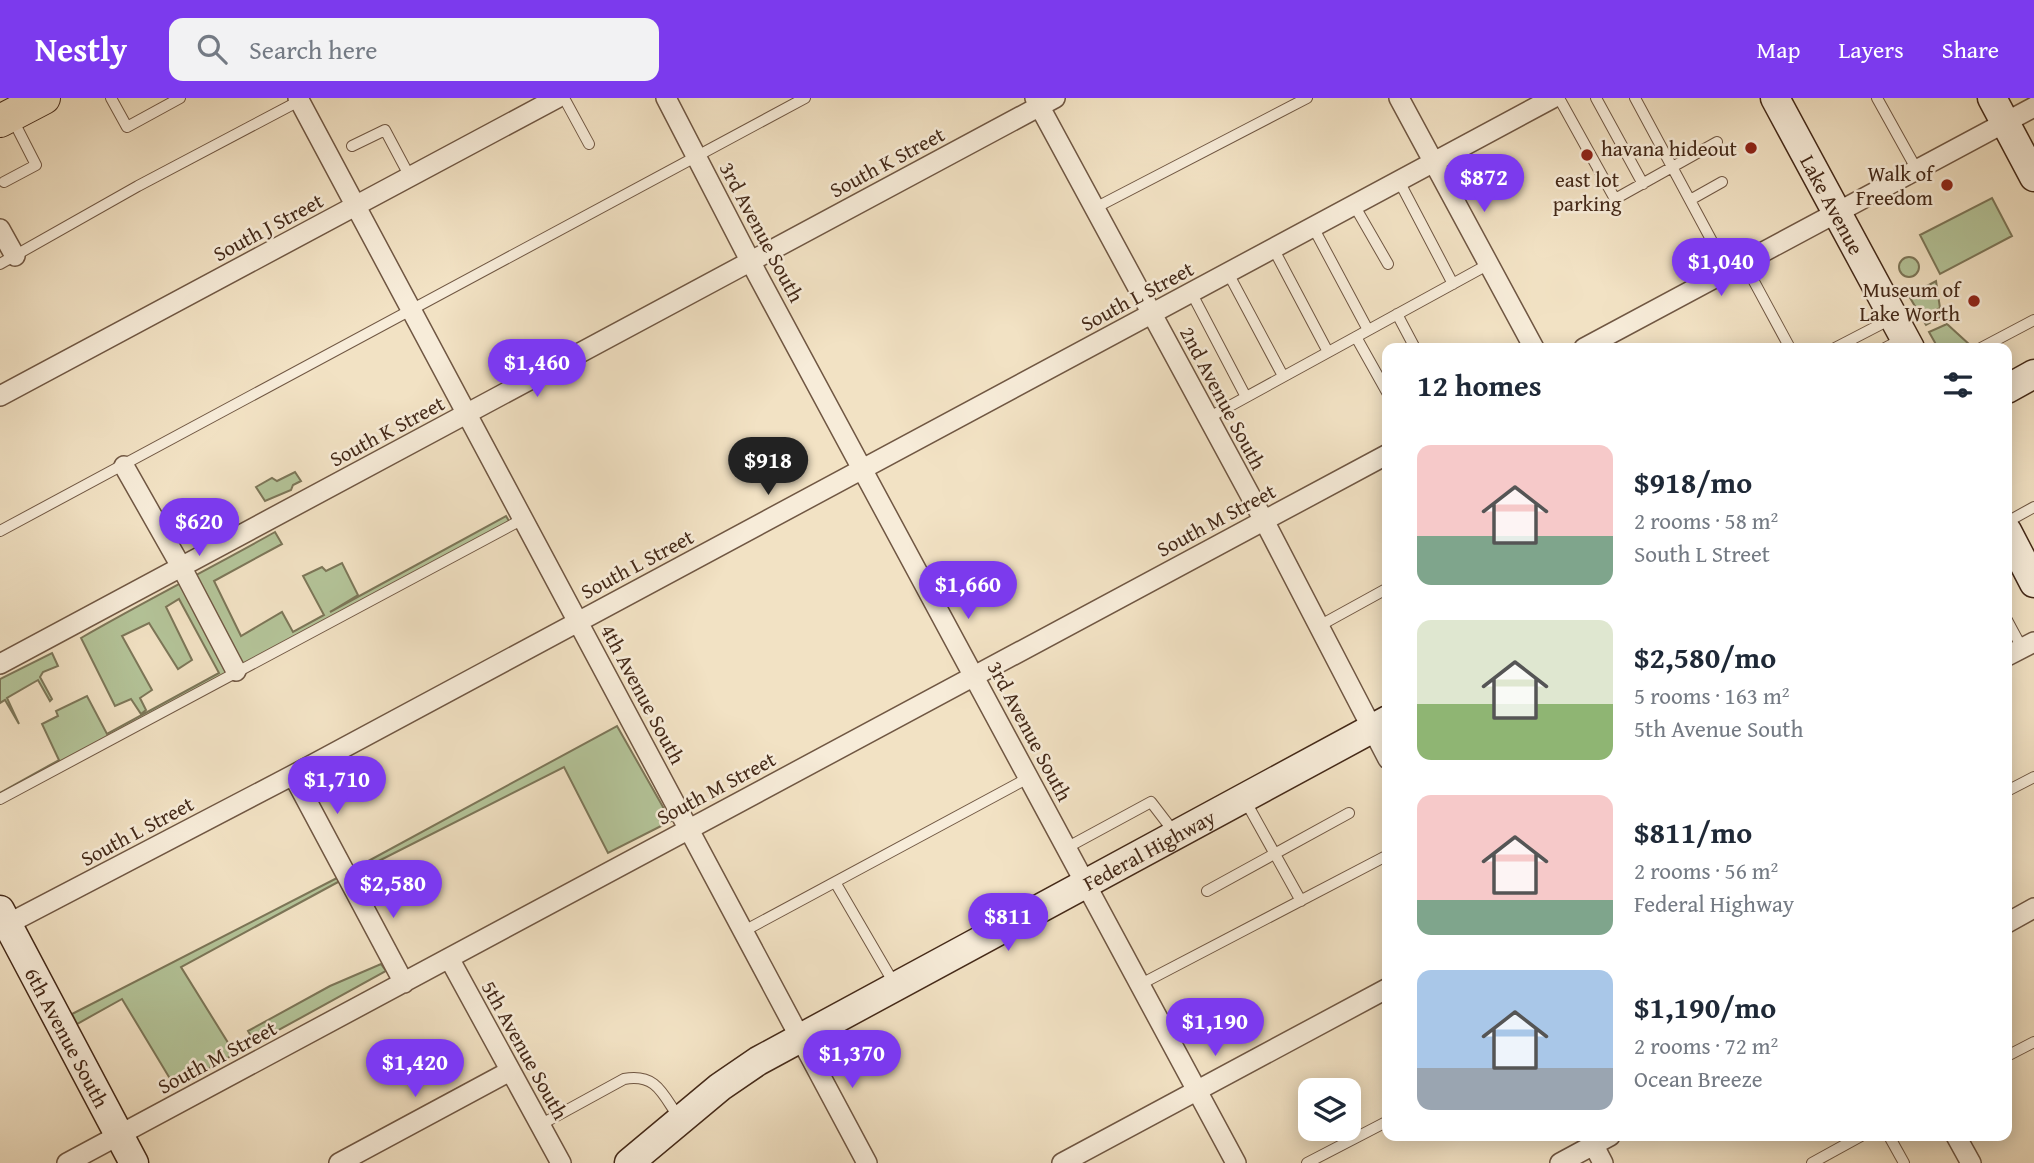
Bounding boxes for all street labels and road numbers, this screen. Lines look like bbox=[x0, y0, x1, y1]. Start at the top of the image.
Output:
street label: South K Street bbox=[824, 118, 951, 205]
street label: Lake Avenue bbox=[1793, 149, 1872, 260]
street label: 3rd Avenue South bbox=[712, 156, 812, 308]
street label: South J Street bbox=[208, 185, 329, 269]
street label: South L Street bbox=[1075, 253, 1200, 339]
street label: 2nd Avenue South bbox=[1172, 321, 1274, 475]
street label: South K Street bbox=[324, 387, 451, 474]
street label: South M Street bbox=[1151, 475, 1282, 564]
street label: South L Street bbox=[575, 521, 700, 607]
street label: 4th Avenue South bbox=[593, 618, 693, 770]
street label: 3rd Avenue South bbox=[980, 655, 1080, 807]
street label: South M Street bbox=[651, 743, 782, 832]
street label: South L Street bbox=[75, 788, 200, 874]
street label: Federal Highway bbox=[1077, 801, 1221, 898]
street label: 6th Avenue South bbox=[17, 962, 117, 1113]
street label: 5th Avenue South bbox=[474, 975, 576, 1125]
street label: South M Street bbox=[152, 1012, 283, 1101]

